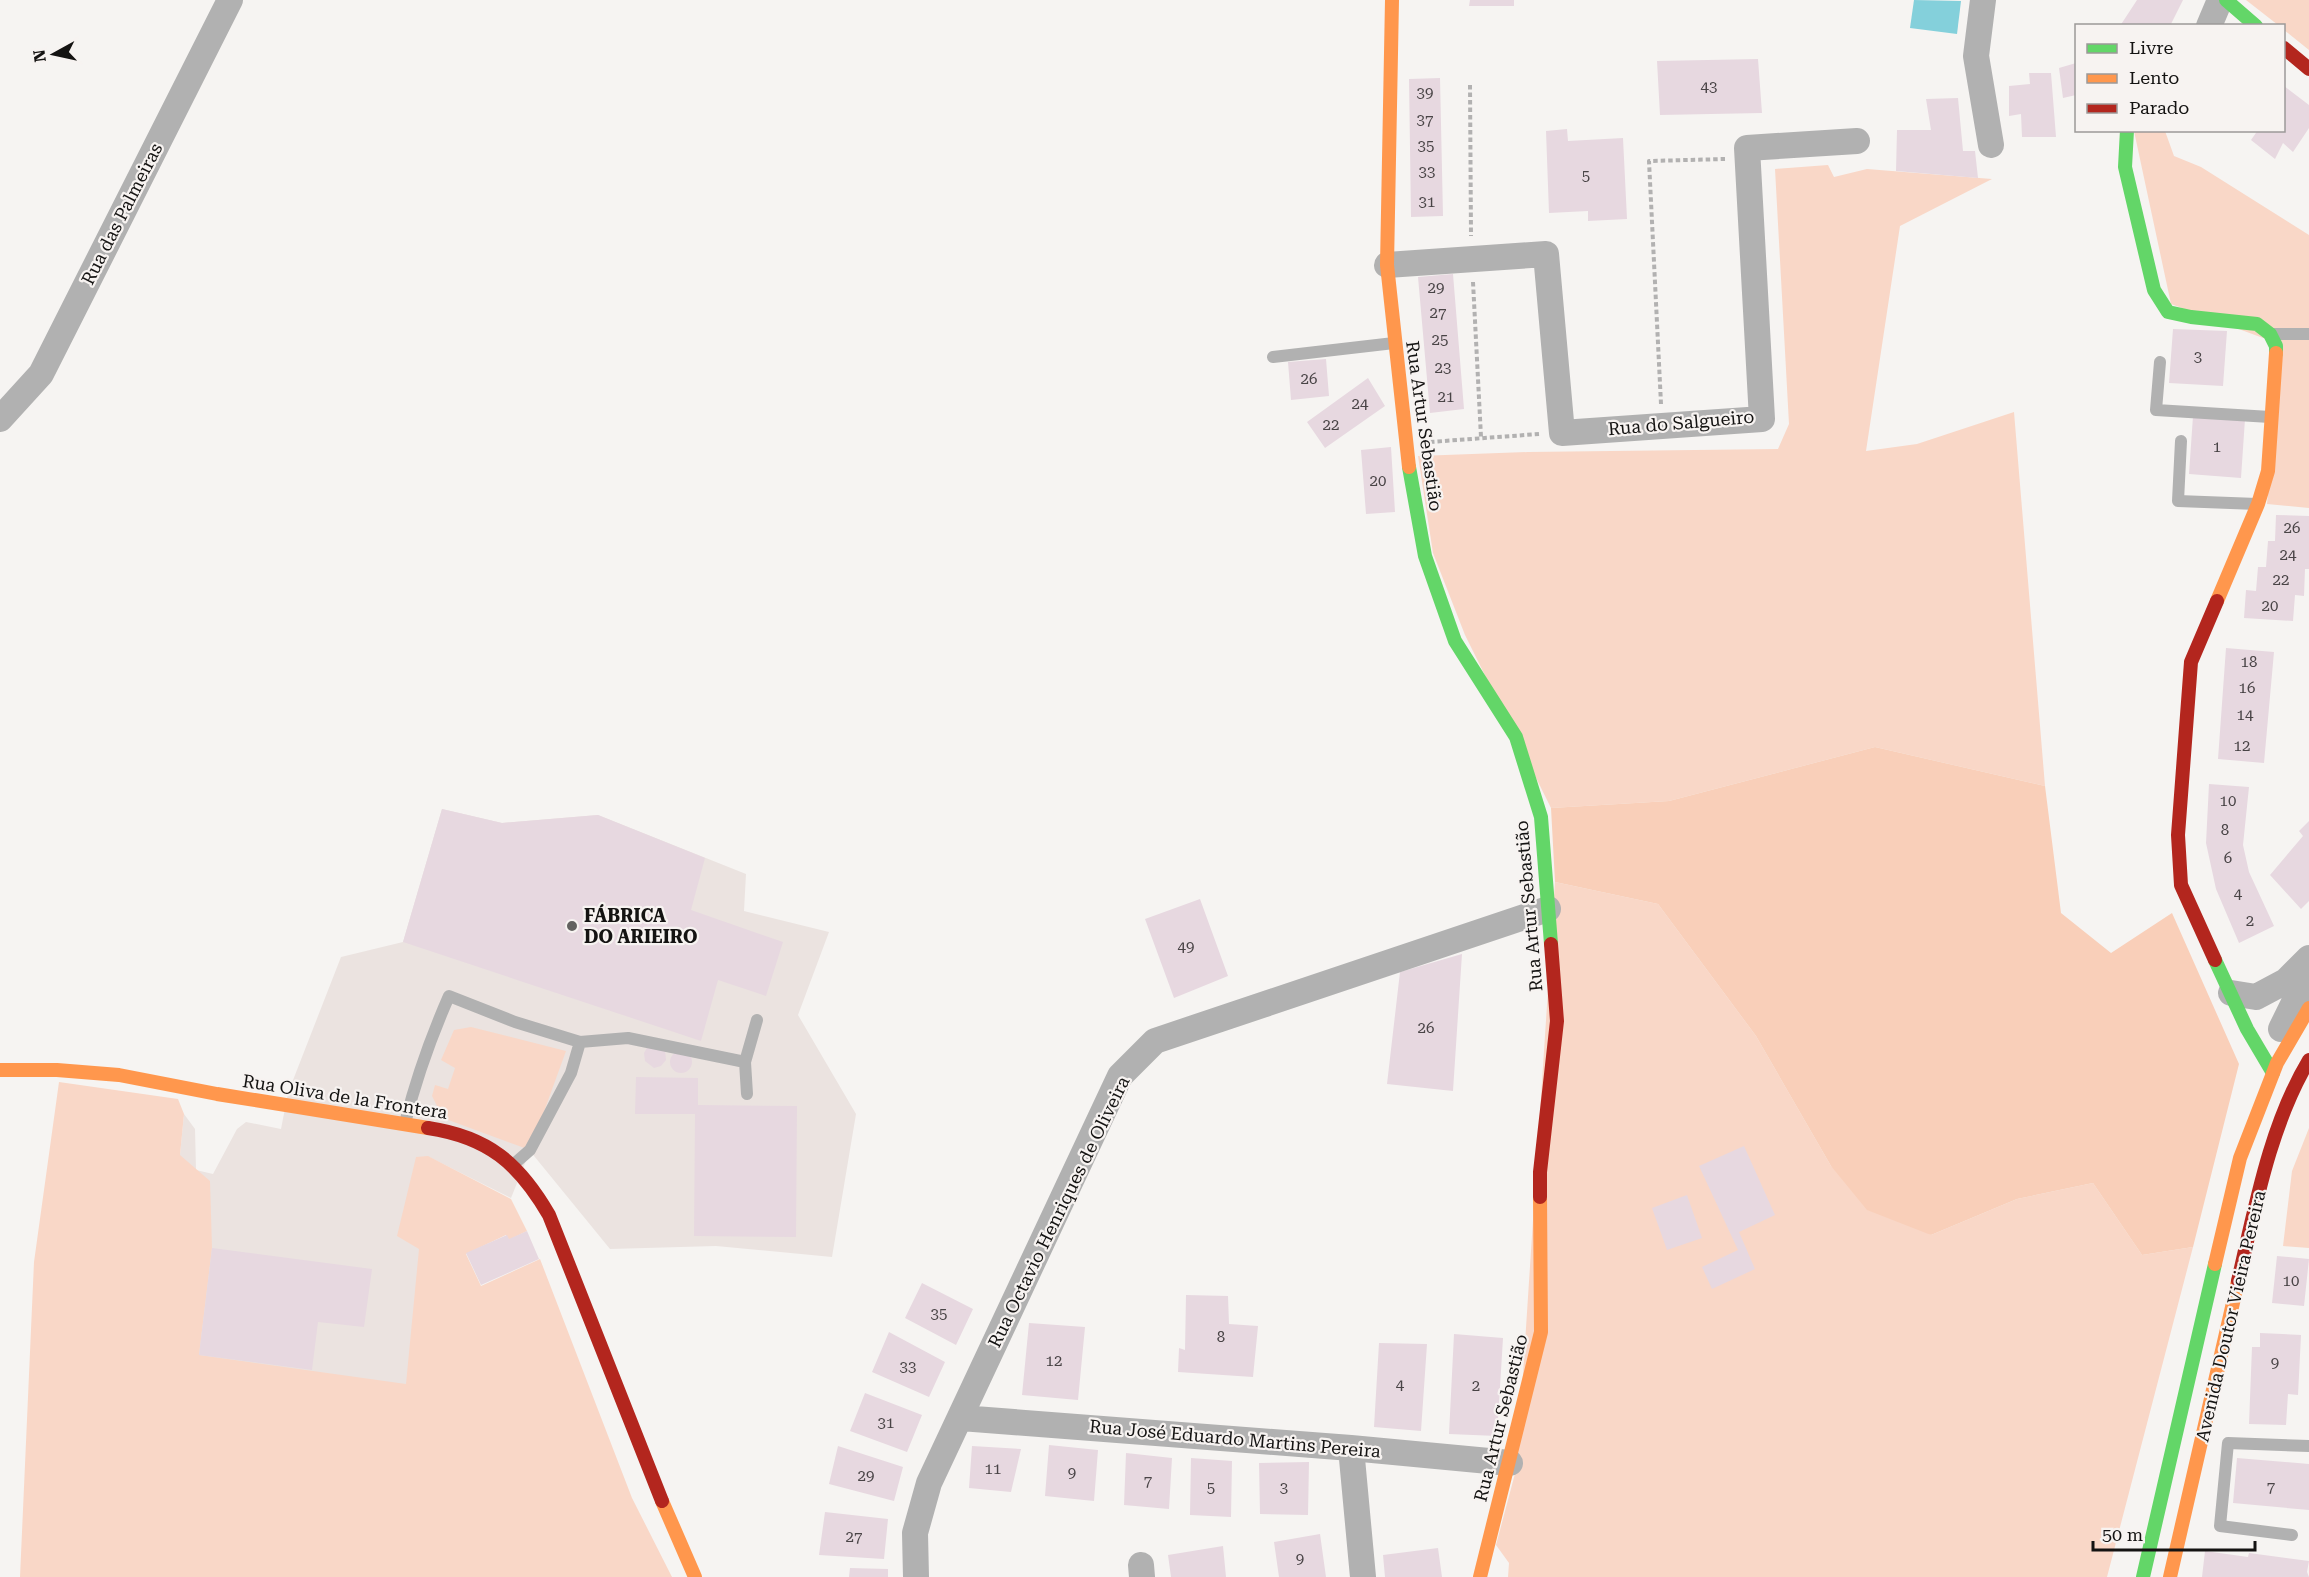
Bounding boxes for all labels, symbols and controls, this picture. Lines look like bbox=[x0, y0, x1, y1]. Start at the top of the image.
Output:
north arrow bbox=[24, 24, 84, 84]
legend bbox=[2075, 24, 2285, 132]
text: Livre bbox=[2129, 37, 2174, 58]
text: N bbox=[29, 49, 50, 63]
text: Lento bbox=[2129, 67, 2179, 88]
house number: 43 bbox=[1701, 78, 1717, 96]
house number: 39 bbox=[1417, 84, 1433, 102]
text: Parado bbox=[2129, 97, 2189, 118]
house number: 37 bbox=[1417, 111, 1433, 129]
house number: 35 bbox=[1418, 137, 1434, 155]
street label: Rua das Palmeiras bbox=[77, 139, 166, 288]
house number: 33 bbox=[1419, 163, 1435, 181]
house number: 5 bbox=[1582, 167, 1590, 185]
house number: 31 bbox=[1419, 193, 1435, 211]
house number: 29 bbox=[1428, 279, 1444, 297]
house number: 27 bbox=[1430, 304, 1446, 322]
house number: 25 bbox=[1432, 331, 1448, 349]
street label: Rua Artur Sebastião bbox=[1402, 339, 1447, 512]
house number: 3 bbox=[2194, 348, 2202, 366]
house number: 23 bbox=[1435, 359, 1451, 377]
house number: 26 bbox=[1301, 370, 1317, 388]
house number: 21 bbox=[1438, 388, 1454, 406]
house number: 24 bbox=[1352, 395, 1369, 413]
street label: Rua do Salgueiro bbox=[1607, 406, 1755, 439]
house number: 22 bbox=[1323, 416, 1339, 434]
house number: 1 bbox=[2213, 438, 2221, 456]
house number: 20 bbox=[1370, 472, 1386, 490]
house number: 26 bbox=[2284, 519, 2300, 537]
house number: 24 bbox=[2280, 546, 2297, 564]
house number: 22 bbox=[2273, 571, 2289, 589]
house number: 20 bbox=[2262, 597, 2278, 615]
house number: 18 bbox=[2241, 653, 2257, 671]
house number: 16 bbox=[2239, 679, 2255, 697]
house number: 14 bbox=[2237, 706, 2254, 724]
house number: 12 bbox=[2234, 737, 2250, 755]
house number: 10 bbox=[2220, 792, 2236, 810]
street label: Rua Artur Sebastião bbox=[1511, 820, 1546, 993]
house number: 8 bbox=[2221, 821, 2229, 839]
house number: 6 bbox=[2224, 849, 2232, 867]
house number: 4 bbox=[2234, 885, 2243, 903]
place label: FÁBRICA DO ARIEIRO bbox=[584, 904, 698, 947]
house number: 2 bbox=[2246, 912, 2254, 930]
marker: FÁBRICA DO ARIEIRO bbox=[565, 919, 579, 933]
house number: 49 bbox=[1178, 938, 1194, 956]
house number: 26 bbox=[1418, 1019, 1434, 1037]
street label: Rua Oliva de la Frontera bbox=[241, 1070, 449, 1123]
street label: Rua Octavio Henriques de Oliveira bbox=[984, 1073, 1134, 1351]
street label: Avenida Doutor Vieira Pereira bbox=[2191, 1188, 2270, 1444]
house number: 10 bbox=[2283, 1272, 2299, 1290]
house number: 35 bbox=[931, 1305, 947, 1323]
house number: 8 bbox=[1217, 1328, 1225, 1346]
street label: Rua Artur Sebastião bbox=[1470, 1332, 1531, 1504]
house number: 12 bbox=[1046, 1352, 1062, 1370]
house number: 9 bbox=[2271, 1354, 2279, 1372]
house number: 33 bbox=[900, 1358, 916, 1376]
house number: 4 bbox=[1396, 1376, 1405, 1394]
house number: 2 bbox=[1472, 1377, 1480, 1395]
house number: 31 bbox=[878, 1414, 894, 1432]
street label: Rua José Eduardo Martins Pereira bbox=[1088, 1415, 1382, 1462]
house number: 11 bbox=[985, 1460, 1001, 1478]
house number: 9 bbox=[1068, 1464, 1076, 1482]
house number: 29 bbox=[858, 1467, 874, 1485]
house number: 7 bbox=[1144, 1472, 1152, 1490]
house number: 7 bbox=[2267, 1478, 2275, 1496]
house number: 5 bbox=[1207, 1479, 1215, 1497]
house number: 3 bbox=[1280, 1479, 1288, 1497]
scale bar bbox=[2093, 1514, 2255, 1552]
text: 50 m bbox=[2102, 1524, 2143, 1545]
house number: 27 bbox=[846, 1528, 862, 1546]
house number: 9 bbox=[1296, 1550, 1304, 1568]

